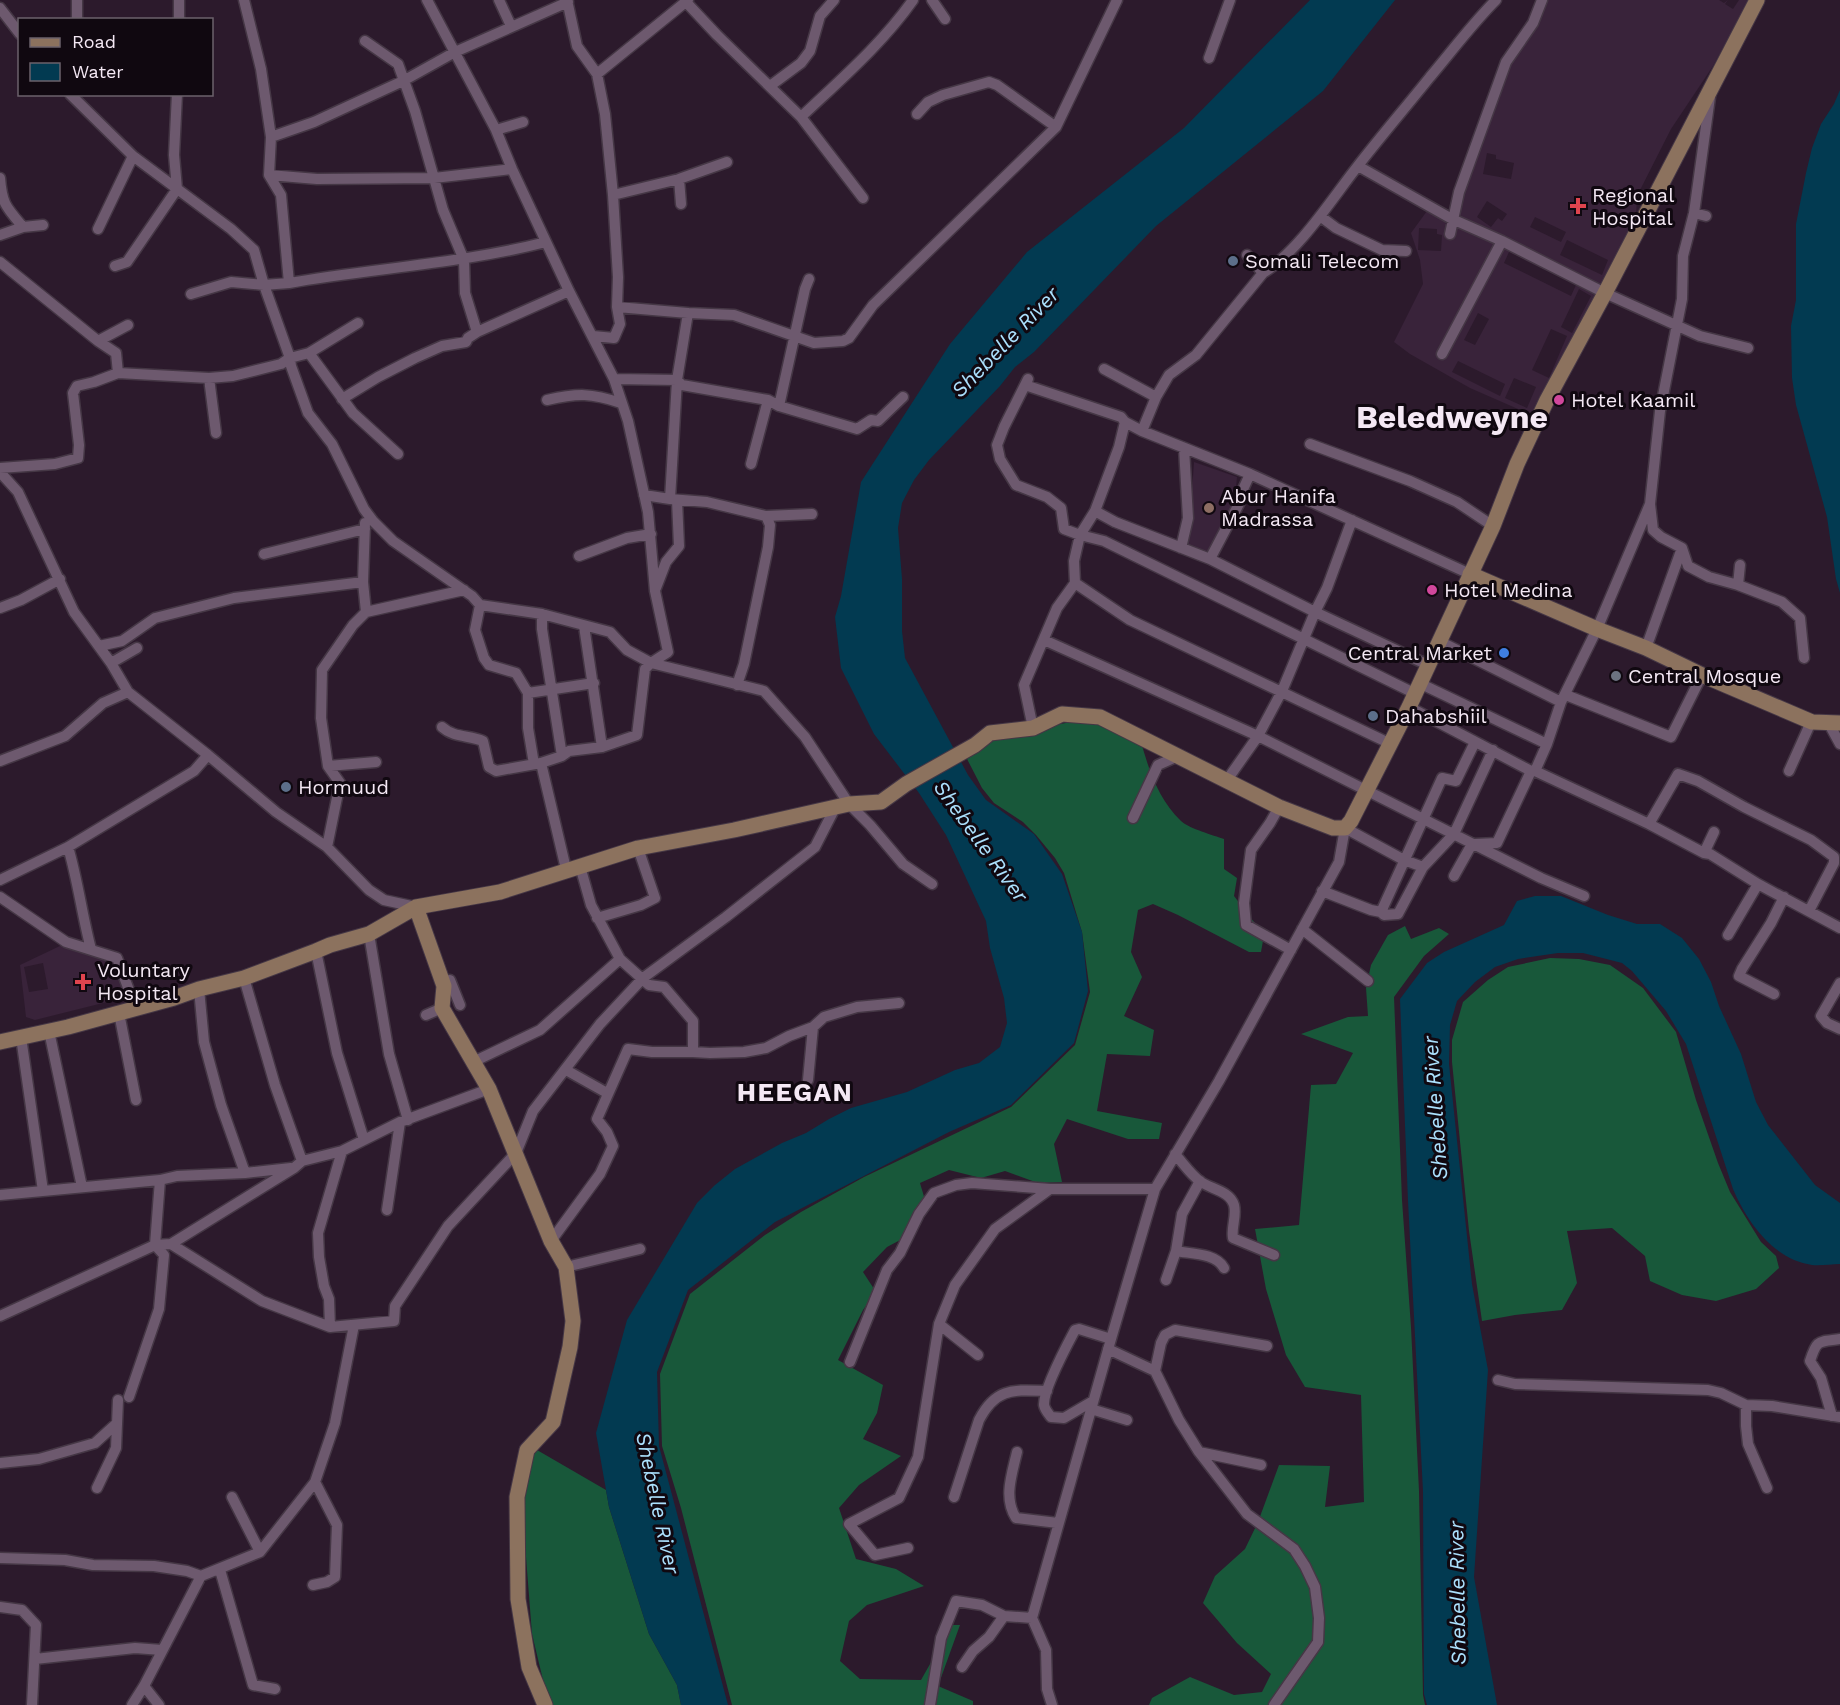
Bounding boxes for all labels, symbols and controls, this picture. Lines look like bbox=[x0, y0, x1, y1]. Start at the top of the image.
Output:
legend bbox=[18, 18, 213, 96]
text: Road bbox=[72, 31, 116, 52]
text: Water bbox=[72, 61, 124, 82]
place label: Regional Hospital bbox=[1592, 183, 1674, 230]
marker: Regional Hospital bbox=[1569, 197, 1587, 215]
place label: Somali Telecom bbox=[1245, 249, 1399, 273]
marker: Somali Telecom bbox=[1226, 254, 1240, 268]
water label: Shebelle River bbox=[946, 281, 1065, 403]
place label: Hotel Kaamil bbox=[1571, 388, 1695, 412]
marker: Hotel Kaamil bbox=[1552, 393, 1566, 407]
district label: Beledweyne bbox=[1356, 398, 1548, 436]
place label: Abur Hanifa Madrassa bbox=[1221, 484, 1336, 531]
marker: Abur Hanifa Madrassa bbox=[1202, 501, 1216, 515]
place label: Hotel Medina bbox=[1444, 578, 1573, 602]
marker: Hotel Medina bbox=[1425, 583, 1439, 597]
place label: Central Market bbox=[1348, 641, 1493, 665]
marker: Central Market bbox=[1497, 646, 1511, 660]
place label: Central Mosque bbox=[1628, 664, 1781, 688]
marker: Central Mosque bbox=[1609, 669, 1623, 683]
place label: Dahabshiil bbox=[1385, 704, 1487, 728]
marker: Dahabshiil bbox=[1366, 709, 1380, 723]
place label: Hormuud bbox=[298, 775, 389, 799]
water label: Shebelle River bbox=[929, 775, 1034, 907]
marker: Hormuud bbox=[279, 780, 293, 794]
place label: Voluntary Hospital bbox=[97, 958, 191, 1005]
marker: Voluntary Hospital bbox=[74, 973, 92, 991]
water label: Shebelle River bbox=[1417, 1034, 1452, 1181]
district label: HEEGAN bbox=[737, 1077, 853, 1107]
water label: Shebelle River bbox=[631, 1430, 685, 1577]
water label: Shebelle River bbox=[1443, 1520, 1471, 1665]

